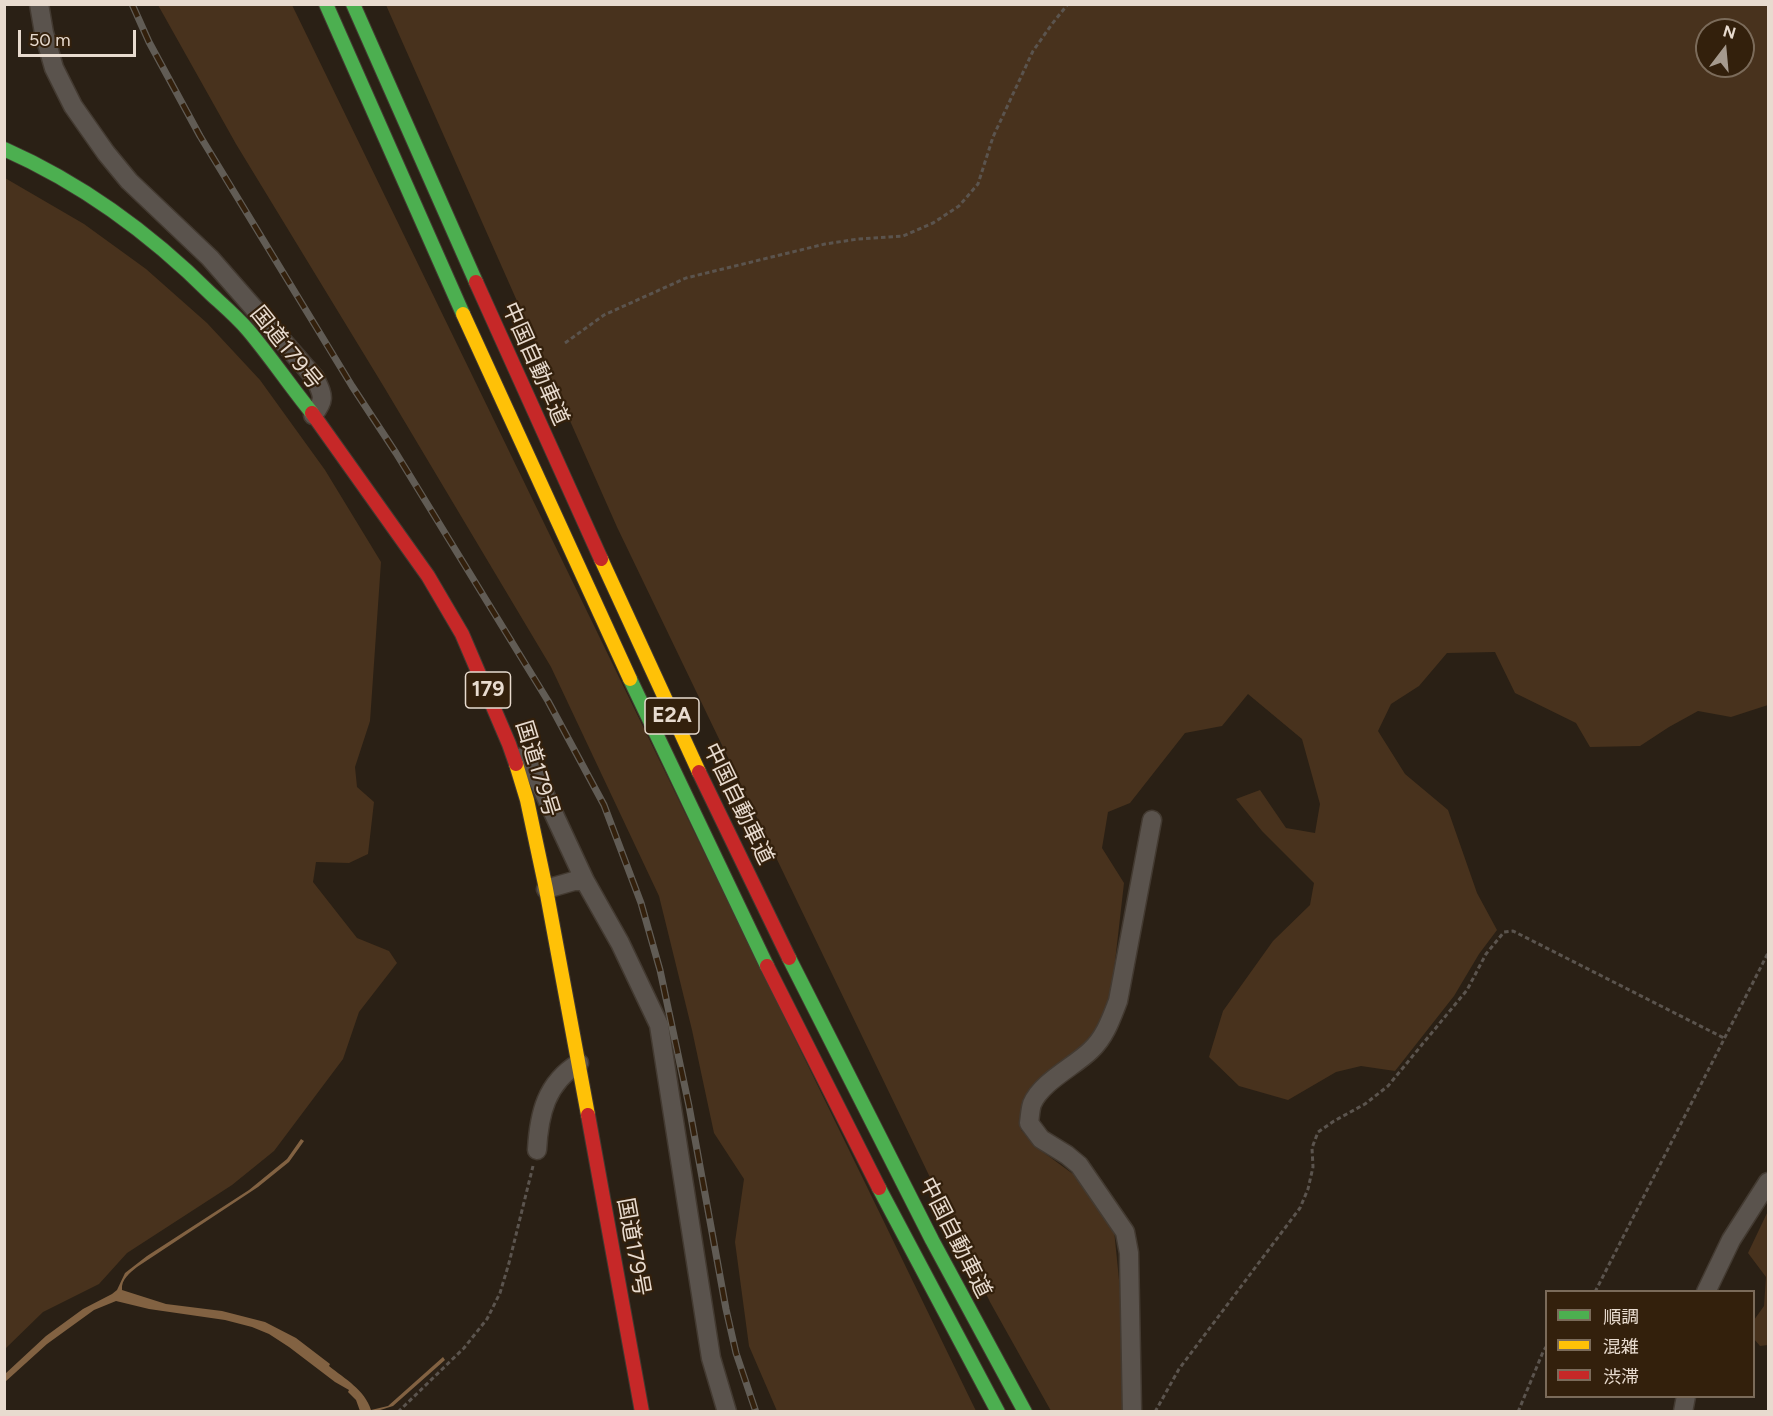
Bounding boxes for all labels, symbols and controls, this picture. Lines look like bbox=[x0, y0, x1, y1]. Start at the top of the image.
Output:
scale bar bbox=[21, 18, 140, 56]
north arrow bbox=[1695, 18, 1755, 78]
text: N bbox=[1721, 21, 1738, 43]
text: 50 m bbox=[29, 29, 71, 51]
street label: 中国自動車道 bbox=[496, 298, 574, 430]
street label: 国道179号 bbox=[244, 301, 328, 395]
road number: 179 bbox=[466, 672, 510, 708]
road number: E2A bbox=[645, 698, 699, 734]
street label: 国道179号 bbox=[510, 718, 564, 820]
street label: 中国自動車道 bbox=[697, 739, 779, 869]
street label: 中国自動車道 bbox=[913, 1173, 997, 1303]
street label: 国道179号 bbox=[611, 1196, 655, 1298]
legend bbox=[1545, 1290, 1755, 1398]
text: 順調 bbox=[1603, 1306, 1639, 1328]
text: 混雑 bbox=[1603, 1336, 1639, 1358]
text: 渋滞 bbox=[1603, 1366, 1639, 1388]

